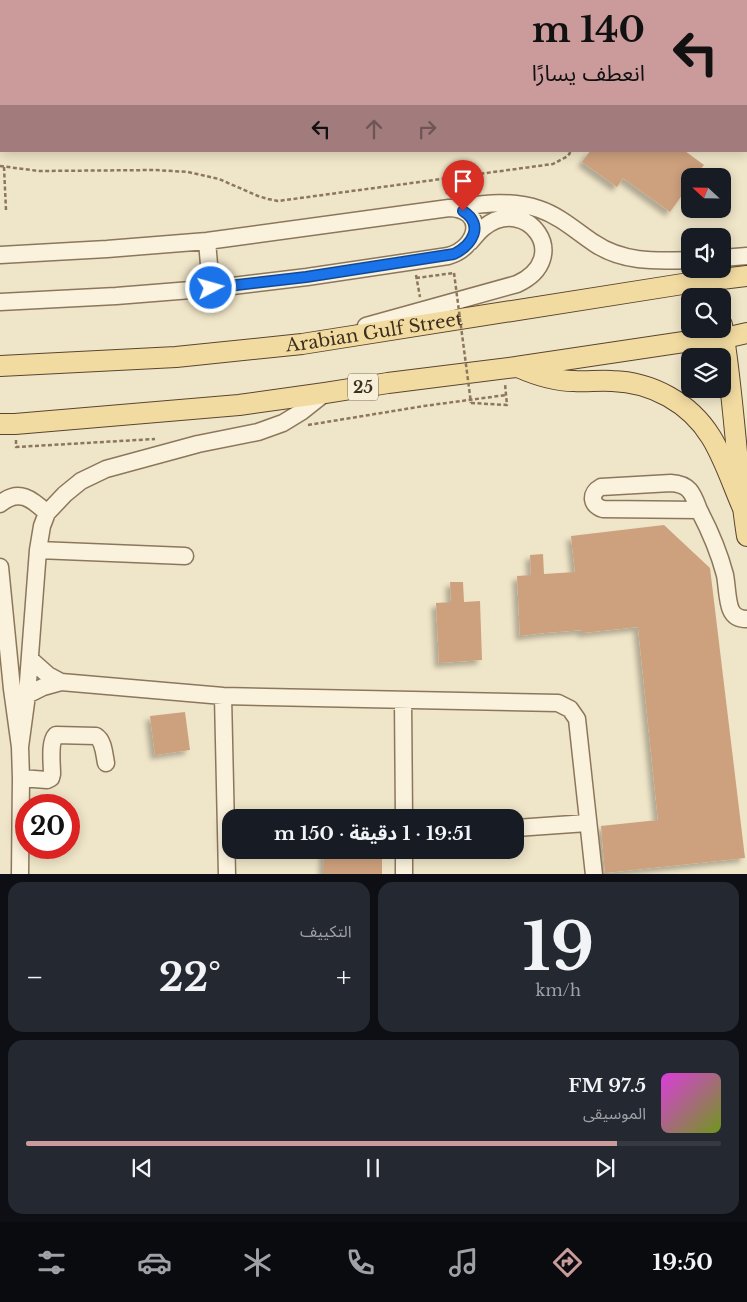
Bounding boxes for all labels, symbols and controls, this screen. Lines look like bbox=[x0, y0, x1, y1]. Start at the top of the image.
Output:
text: 140 m bbox=[532, 8, 645, 51]
icon: left bbox=[663, 20, 728, 85]
text: انعطف يسارًا bbox=[532, 60, 645, 87]
icon: left bbox=[307, 115, 335, 143]
icon: ahead bbox=[360, 115, 388, 143]
icon: right bbox=[413, 115, 441, 143]
pin bbox=[442, 160, 484, 211]
icon: arrive bbox=[449, 167, 477, 195]
north arrow bbox=[681, 168, 731, 218]
map controls bbox=[681, 168, 731, 398]
button: sound bbox=[681, 228, 731, 278]
position arrow bbox=[184, 261, 236, 313]
button: search bbox=[681, 288, 731, 338]
street label: Arabian Gulf Street bbox=[284, 308, 464, 357]
button: layers bbox=[681, 348, 731, 398]
road number: 25 bbox=[348, 374, 378, 401]
speed limit sign: 20 bbox=[15, 794, 80, 859]
text: 19:51 · 1 دقيقة · 150 m bbox=[274, 822, 472, 845]
text: 19 bbox=[522, 907, 594, 988]
text: التكييف bbox=[300, 921, 352, 941]
text: 22° bbox=[159, 954, 221, 1001]
text: − bbox=[26, 960, 44, 995]
text: + bbox=[336, 960, 352, 995]
text: km/h bbox=[536, 980, 581, 1000]
text: 97.5 FM bbox=[568, 1074, 646, 1097]
text: الموسيقى bbox=[583, 1103, 646, 1123]
icon: previous bbox=[128, 1154, 156, 1182]
icon: pause bbox=[359, 1154, 387, 1182]
icon: next bbox=[591, 1154, 619, 1182]
icon: filters bbox=[34, 1245, 69, 1280]
icon: car bbox=[137, 1245, 172, 1280]
icon: climate bbox=[240, 1245, 275, 1280]
icon: phone bbox=[343, 1245, 378, 1280]
icon: music bbox=[446, 1245, 481, 1280]
icon: directions bbox=[550, 1245, 585, 1280]
text: 19:50 bbox=[653, 1249, 713, 1276]

